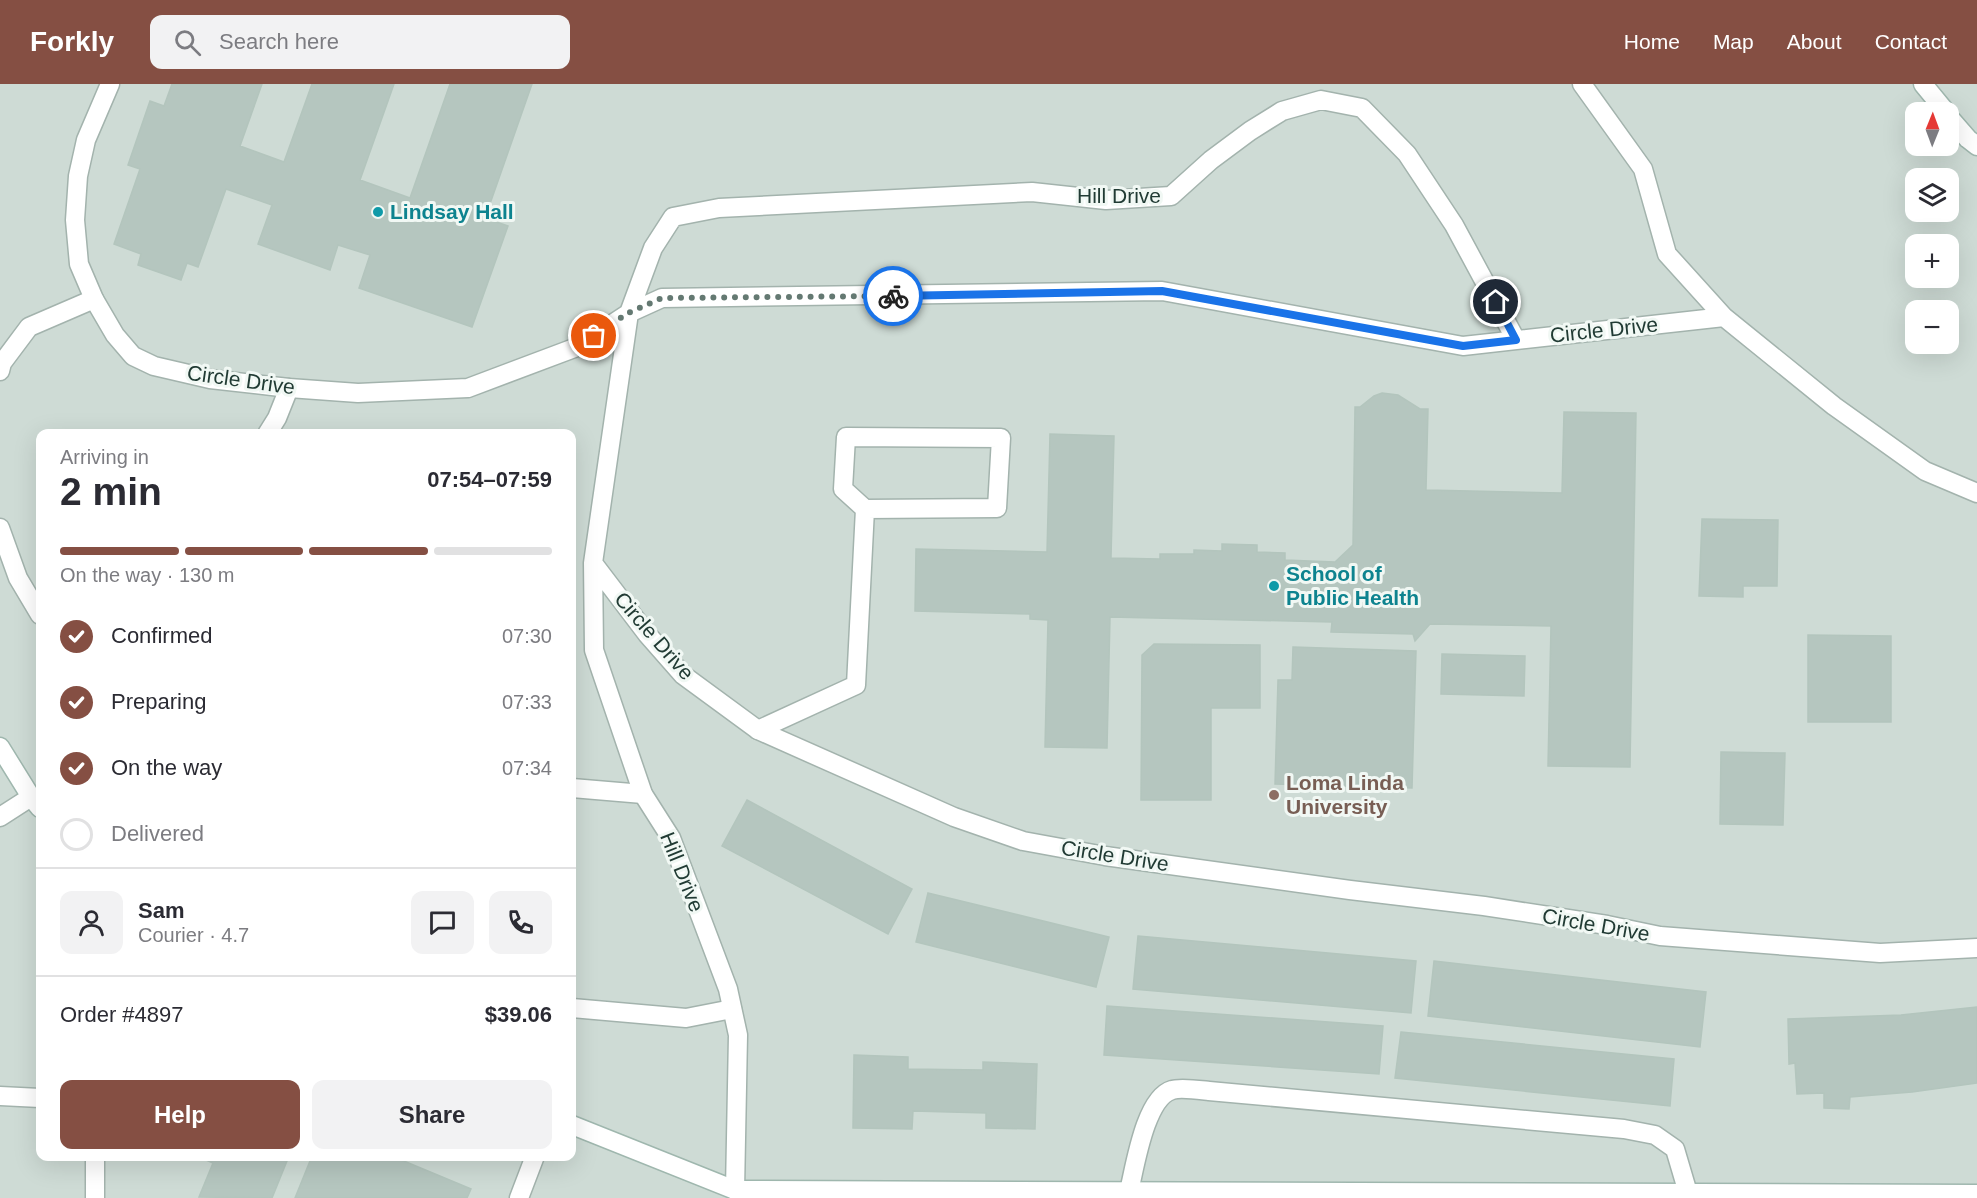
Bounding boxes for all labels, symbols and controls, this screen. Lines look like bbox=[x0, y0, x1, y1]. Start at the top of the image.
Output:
search box bbox=[150, 15, 570, 69]
text: Forkly bbox=[30, 26, 114, 57]
icon: search bbox=[171, 26, 204, 59]
text: Search here bbox=[219, 29, 339, 54]
text: Home bbox=[1624, 30, 1680, 53]
text: Map bbox=[1713, 30, 1754, 53]
text: About bbox=[1787, 30, 1842, 53]
text: Contact bbox=[1875, 30, 1947, 53]
north arrow bbox=[1905, 102, 1959, 156]
map controls bbox=[1905, 102, 1959, 354]
button: layers bbox=[1905, 168, 1959, 222]
street label: Hill Drive bbox=[1077, 184, 1161, 207]
place label: Lindsay Hall bbox=[390, 200, 514, 223]
marker: Lindsay Hall bbox=[371, 205, 385, 219]
button: + bbox=[1905, 234, 1959, 288]
courier bbox=[863, 266, 923, 326]
pin bbox=[1470, 276, 1521, 327]
icon: bike bbox=[877, 280, 910, 313]
icon: home bbox=[1479, 285, 1512, 318]
button: − bbox=[1905, 300, 1959, 354]
pin bbox=[568, 310, 619, 361]
street label: Circle Drive bbox=[1549, 312, 1659, 347]
icon: bag bbox=[577, 319, 610, 352]
street label: Circle Drive bbox=[186, 361, 296, 398]
text: Arriving in bbox=[60, 446, 149, 468]
text: 07:54–07:59 bbox=[427, 467, 552, 492]
text: 2 min bbox=[60, 470, 162, 513]
place label: School of Public Health bbox=[1286, 562, 1419, 609]
text: On the way · 130 m bbox=[60, 564, 235, 586]
marker: School of Public Health bbox=[1267, 579, 1281, 593]
street label: Circle Drive bbox=[610, 587, 699, 684]
icon: check bbox=[60, 620, 93, 653]
text: Confirmed bbox=[111, 623, 212, 648]
text: 07:30 bbox=[502, 625, 552, 647]
icon: check bbox=[60, 686, 93, 719]
text: Preparing bbox=[111, 689, 206, 714]
text: 07:33 bbox=[502, 691, 552, 713]
icon: check bbox=[60, 752, 93, 785]
text: On the way bbox=[111, 755, 222, 780]
text: 07:34 bbox=[502, 757, 552, 779]
place label: Loma Linda University bbox=[1286, 771, 1404, 818]
marker: Loma Linda University bbox=[1267, 788, 1281, 802]
text: Delivered bbox=[111, 821, 204, 846]
street label: Hill Drive bbox=[656, 829, 709, 915]
street label: Circle Drive bbox=[1060, 836, 1170, 875]
button: person bbox=[60, 891, 123, 954]
button: chat bbox=[411, 891, 474, 954]
button: phone bbox=[489, 891, 552, 954]
text: Sam bbox=[138, 898, 184, 923]
street label: Circle Drive bbox=[1541, 904, 1652, 945]
text: Courier · 4.7 bbox=[138, 924, 249, 946]
text: Order #4897 bbox=[60, 1002, 184, 1027]
text: $39.06 bbox=[485, 1002, 552, 1027]
button: Help bbox=[60, 1080, 300, 1149]
button: Share bbox=[312, 1080, 552, 1149]

